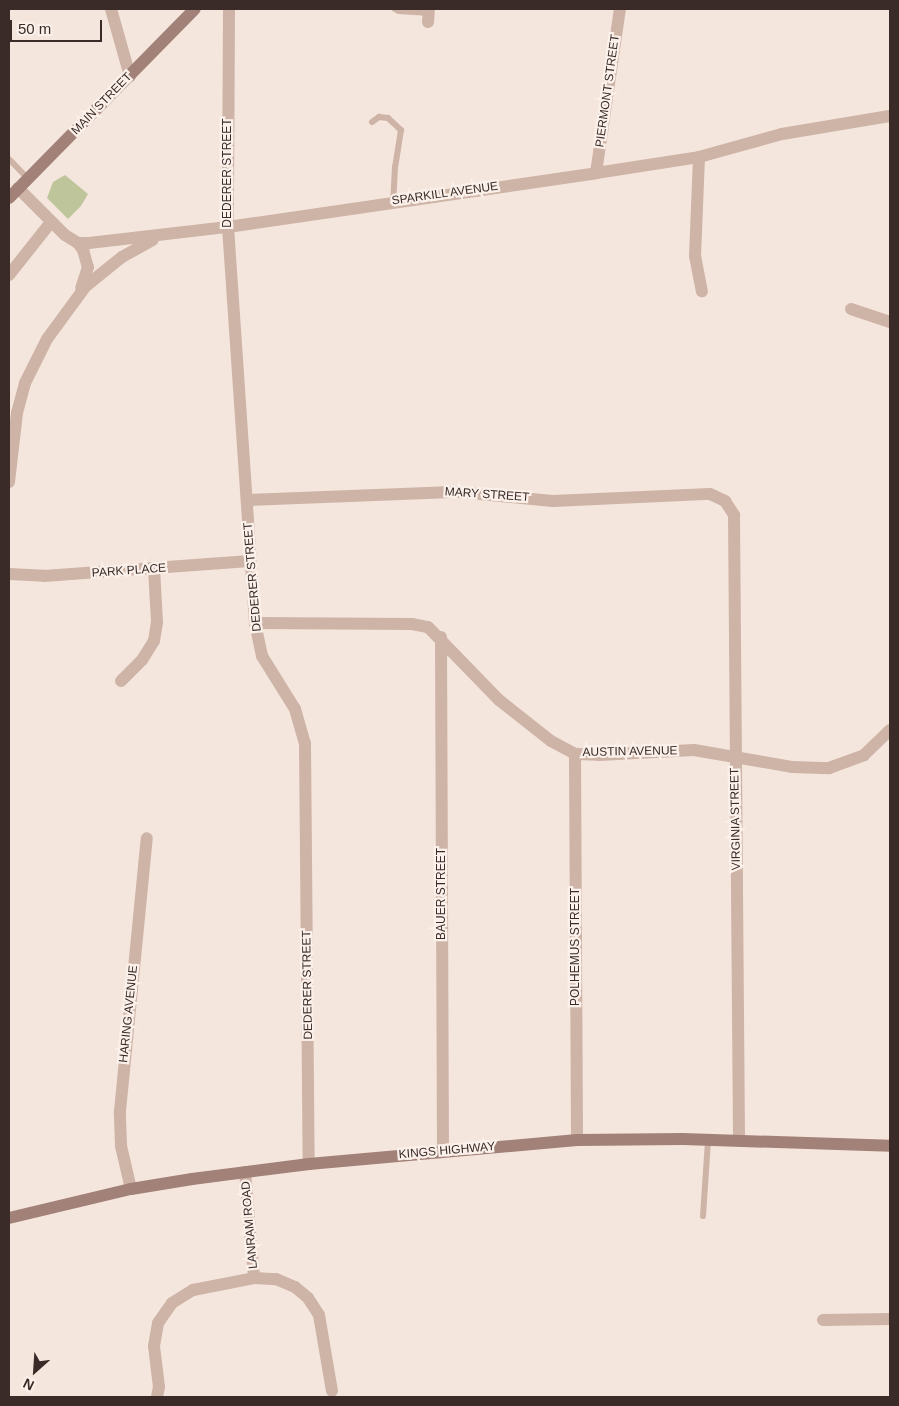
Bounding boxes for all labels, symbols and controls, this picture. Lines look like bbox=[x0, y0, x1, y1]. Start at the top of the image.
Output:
scale bar bbox=[12, 10, 105, 42]
text: 50 m bbox=[18, 20, 51, 37]
street label: PIERMONT STREET bbox=[593, 34, 623, 148]
street label: MAIN STREET bbox=[69, 70, 135, 138]
street label: DEDERER STREET bbox=[221, 118, 235, 228]
street label: SPARKILL AVENUE bbox=[390, 179, 500, 209]
street label: MARY STREET bbox=[444, 485, 530, 505]
street label: DEDERER STREET bbox=[241, 522, 265, 632]
street label: PARK PLACE bbox=[91, 561, 167, 581]
street label: AUSTIN AVENUE bbox=[582, 744, 678, 760]
street label: VIRGINIA STREET bbox=[728, 767, 744, 871]
street label: BAUER STREET bbox=[435, 848, 449, 940]
street label: POLHEMUS STREET bbox=[569, 888, 583, 1006]
street label: DEDERER STREET bbox=[300, 930, 316, 1040]
street label: HARING AVENUE bbox=[117, 964, 141, 1064]
street label: KINGS HIGHWAY bbox=[398, 1140, 496, 1162]
street label: LANRAM ROAD bbox=[239, 1181, 261, 1269]
north arrow bbox=[10, 1346, 60, 1396]
text: N bbox=[20, 1375, 36, 1394]

